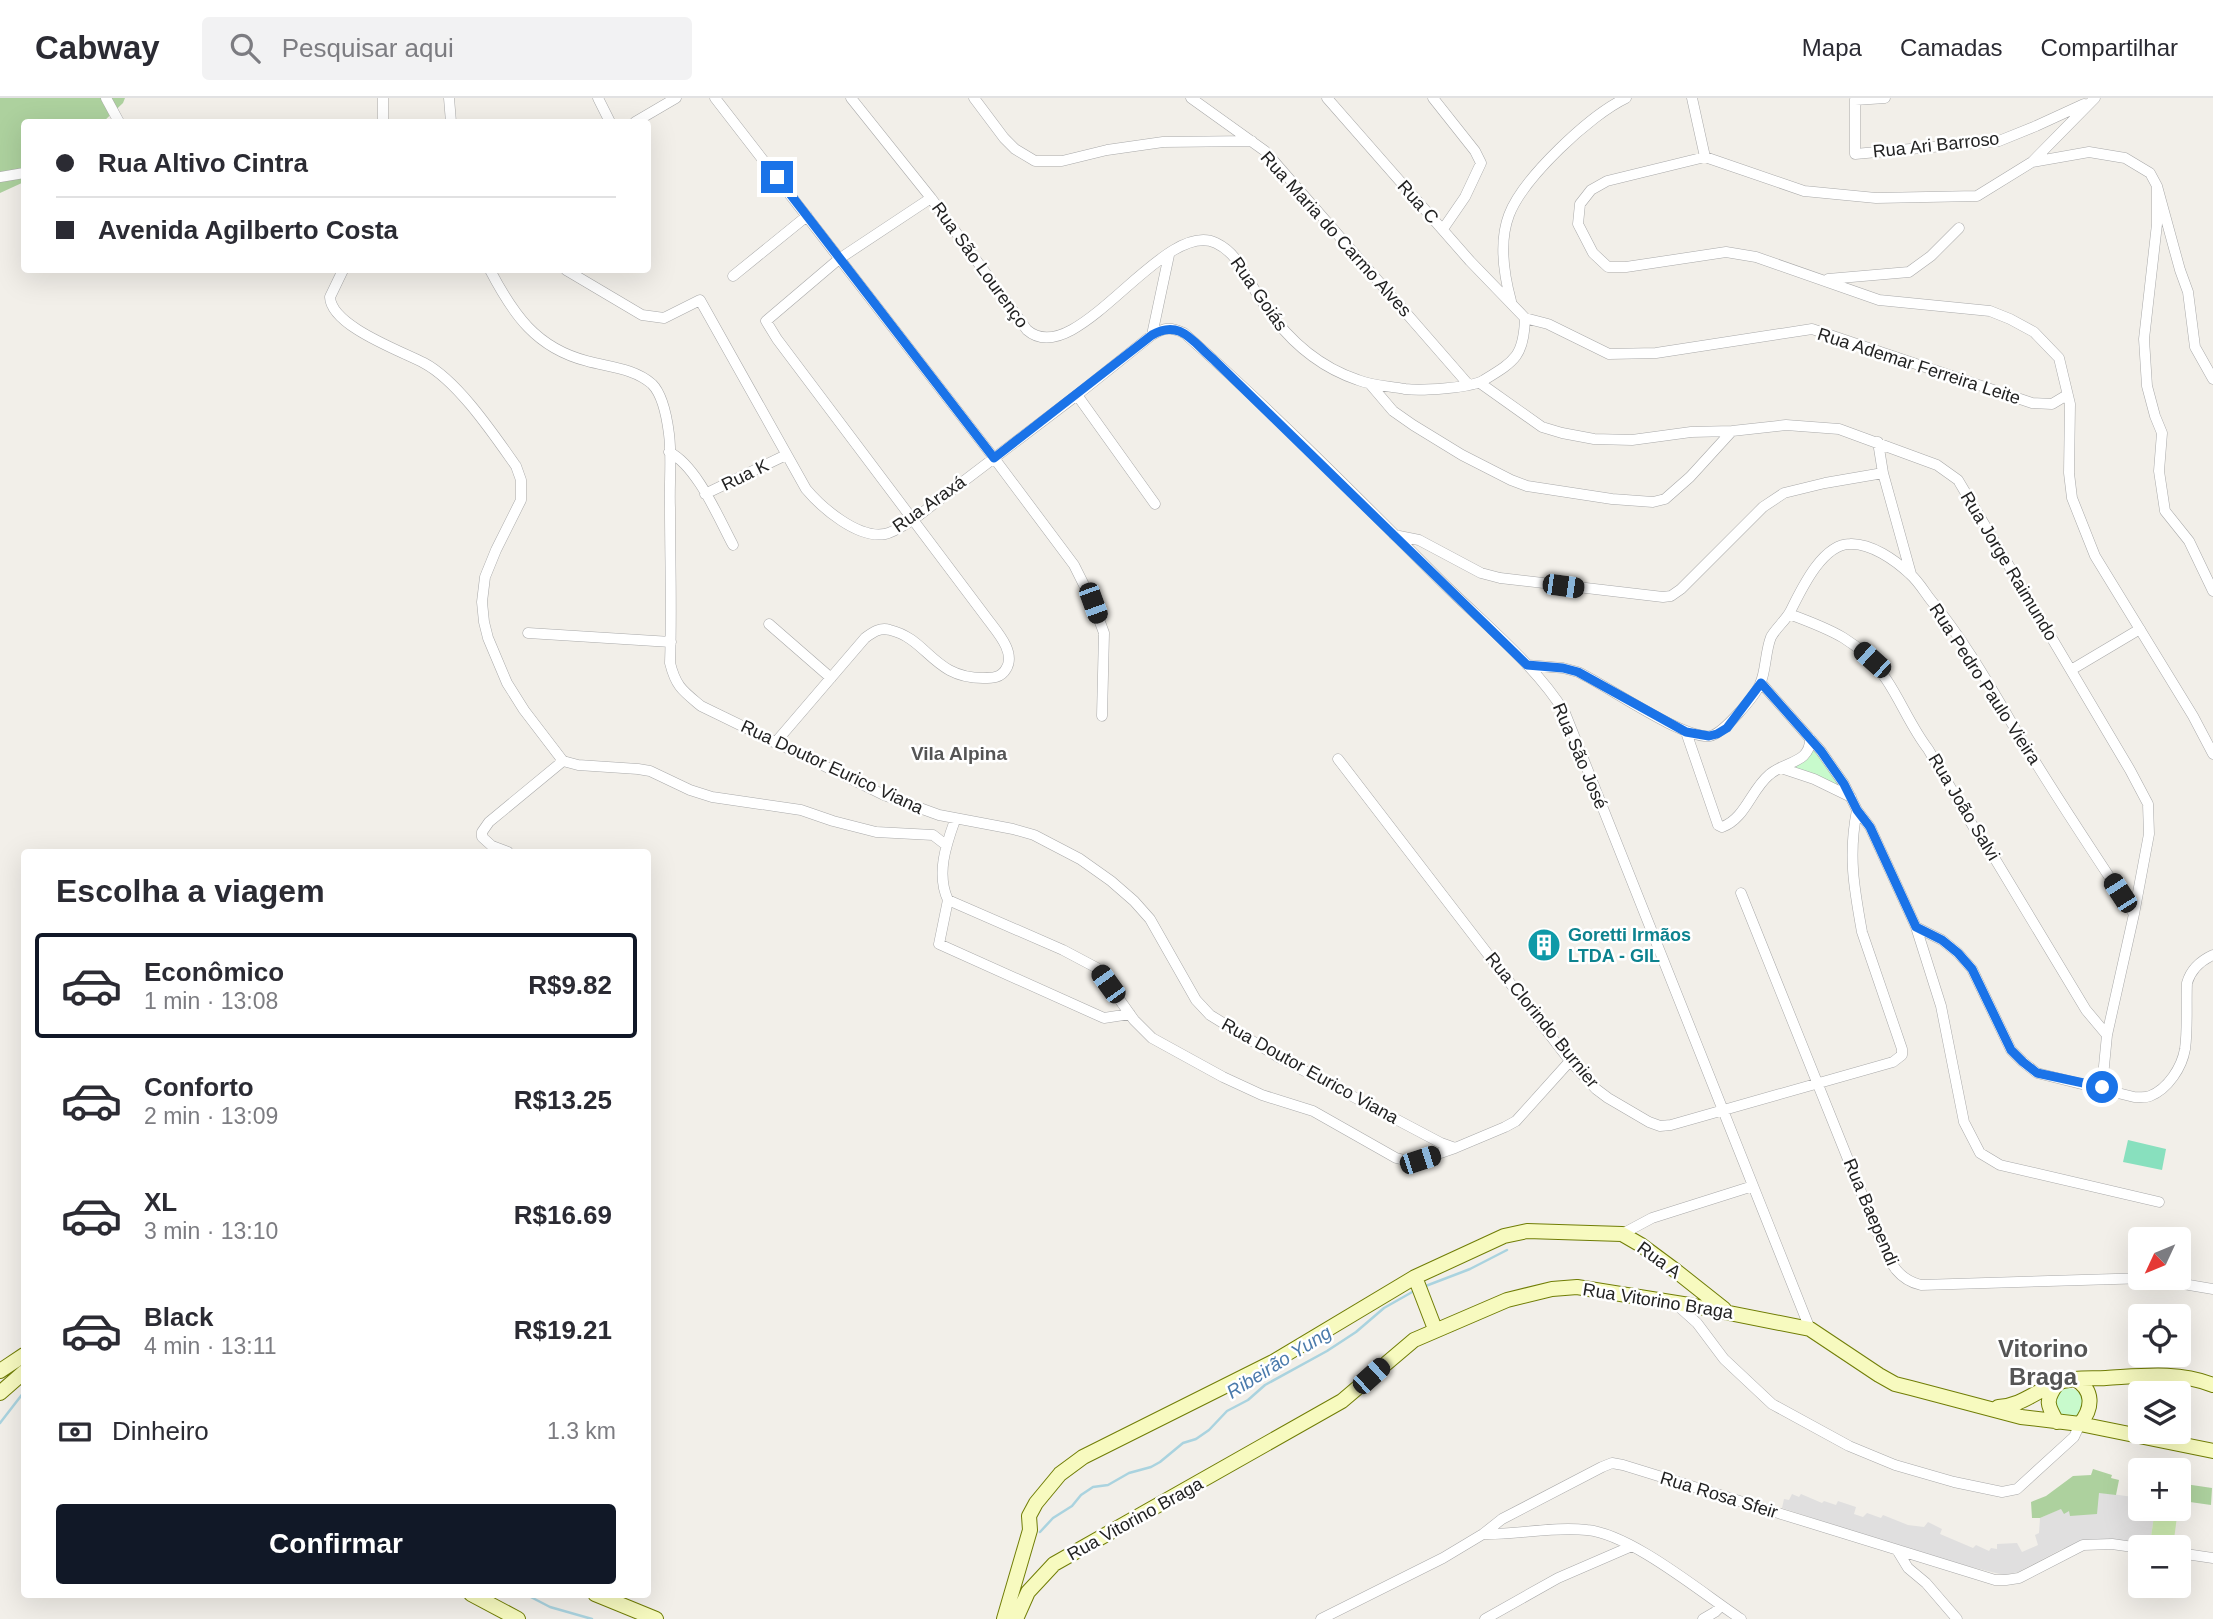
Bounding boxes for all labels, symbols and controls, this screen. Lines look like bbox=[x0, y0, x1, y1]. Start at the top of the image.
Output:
search box bbox=[202, 17, 692, 80]
text: Cabway bbox=[35, 29, 160, 66]
icon: search bbox=[226, 29, 264, 67]
text: Pesquisar aqui bbox=[282, 33, 454, 63]
text: Mapa bbox=[1802, 34, 1862, 61]
text: Camadas bbox=[1900, 34, 2003, 61]
text: Compartilhar bbox=[2041, 34, 2178, 61]
street label: Rua Ari Barroso bbox=[1872, 128, 2000, 162]
street label: Rua Maria do Carmo Alves bbox=[1257, 147, 1415, 321]
text: Rua Altivo Cintra bbox=[98, 148, 308, 178]
route end bbox=[761, 161, 793, 193]
street label: Rua C bbox=[1393, 176, 1443, 228]
street label: Rua São Lourenço bbox=[928, 198, 1032, 332]
text: Avenida Agilberto Costa bbox=[98, 215, 398, 245]
street label: Rua Goiás bbox=[1226, 253, 1292, 335]
street label: Rua Ademar Ferreira Leite bbox=[1815, 324, 2023, 408]
street label: Rua K bbox=[718, 455, 772, 495]
street label: Rua Araxá bbox=[889, 471, 970, 536]
street label: Rua Jorge Raimundo bbox=[1957, 488, 2061, 644]
car bbox=[1541, 573, 1586, 599]
car bbox=[1076, 580, 1111, 626]
street label: Rua Pedro Paulo Vieira bbox=[1925, 600, 2045, 769]
car bbox=[1850, 638, 1895, 682]
street label: Rua São José bbox=[1549, 700, 1611, 812]
street label: Rua Doutor Eurico Viana bbox=[738, 716, 927, 818]
district label: Vila Alpina bbox=[911, 743, 1007, 764]
street label: Rua João Salvi bbox=[1924, 750, 2004, 864]
car bbox=[2100, 870, 2141, 916]
text: Escolha a viagem bbox=[56, 873, 325, 909]
place label: Goretti Irmãos LTDA - GIL bbox=[1568, 925, 1691, 966]
building icon: Goretti Irmãos LTDA - GIL bbox=[1525, 926, 1563, 964]
street label: Rua Clorindo Burnier bbox=[1481, 948, 1603, 1092]
icon: car bbox=[60, 954, 123, 1017]
text: Econômico bbox=[144, 957, 284, 987]
car bbox=[1088, 961, 1129, 1007]
text: R$9.82 bbox=[528, 970, 612, 1000]
text: 1 min · 13:08 bbox=[144, 988, 278, 1014]
street label: Rua Doutor Eurico Viana bbox=[1218, 1014, 1403, 1128]
icon: car bbox=[60, 1069, 123, 1132]
route start bbox=[2086, 1071, 2118, 1103]
text: Conforto bbox=[144, 1072, 254, 1102]
text: R$13.25 bbox=[514, 1085, 612, 1115]
text: 2 min · 13:09 bbox=[144, 1103, 278, 1129]
car bbox=[1397, 1144, 1444, 1176]
street label: Rua Baependi bbox=[1840, 1156, 1902, 1268]
icon: car bbox=[60, 1184, 123, 1247]
text: XL bbox=[144, 1187, 177, 1217]
text: R$16.69 bbox=[514, 1200, 612, 1230]
text: 3 min · 13:10 bbox=[144, 1218, 278, 1244]
north arrow bbox=[2128, 1227, 2191, 1290]
map controls bbox=[2128, 1227, 2191, 1598]
street label: Rua A bbox=[1633, 1237, 1685, 1283]
street label: Rua Vitorino Braga bbox=[1581, 1279, 1735, 1323]
icon: car bbox=[60, 1299, 123, 1362]
text: Black bbox=[144, 1302, 213, 1332]
button: locate bbox=[2128, 1304, 2191, 1367]
text: R$19.21 bbox=[514, 1315, 612, 1345]
water label: Ribeirão Yung bbox=[1223, 1321, 1336, 1403]
text: 4 min · 13:11 bbox=[144, 1333, 277, 1359]
district label: Vitorino Braga bbox=[1998, 1335, 2088, 1390]
car bbox=[1349, 1354, 1394, 1398]
button: layers bbox=[2128, 1381, 2191, 1444]
icon: cash bbox=[56, 1413, 94, 1451]
text: Dinheiro bbox=[112, 1416, 209, 1446]
text: 1.3 km bbox=[547, 1418, 616, 1444]
button: + bbox=[2128, 1458, 2191, 1521]
street label: Rua Rosa Sfeir bbox=[1658, 1468, 1780, 1522]
street label: Rua Vitorino Braga bbox=[1064, 1473, 1207, 1565]
button: Confirmar bbox=[56, 1504, 616, 1584]
button: − bbox=[2128, 1535, 2191, 1598]

